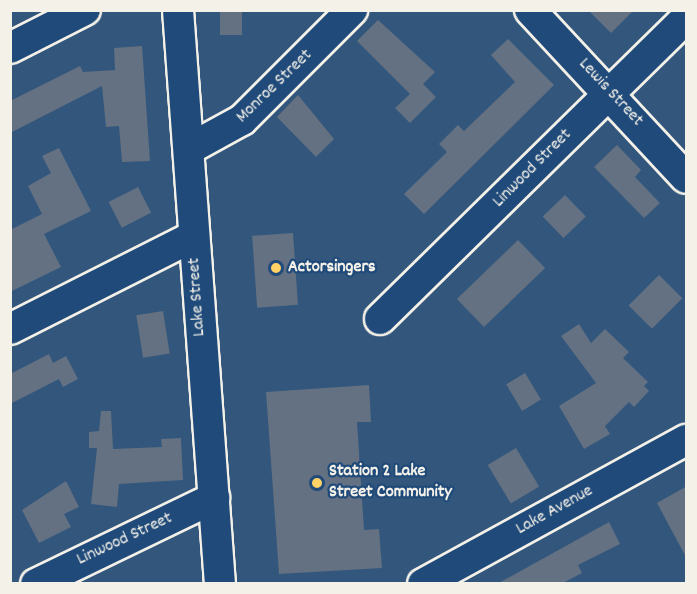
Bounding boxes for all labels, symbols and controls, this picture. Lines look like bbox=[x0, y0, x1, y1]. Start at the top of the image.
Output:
street label: Monroe Street bbox=[232, 45, 318, 129]
street label: Lewis Street bbox=[573, 54, 647, 132]
street label: Linwood Street bbox=[489, 125, 577, 213]
street label: Lake Street bbox=[184, 257, 212, 337]
place label: Actorsingers bbox=[288, 257, 376, 279]
marker: Actorsingers bbox=[269, 261, 283, 275]
place label: Station 2 Lake Street Community bbox=[329, 462, 452, 504]
marker: Station 2 Lake Street Community bbox=[310, 476, 324, 490]
street label: Lake Avenue bbox=[513, 481, 597, 541]
street label: Linwood Street bbox=[74, 508, 176, 572]

